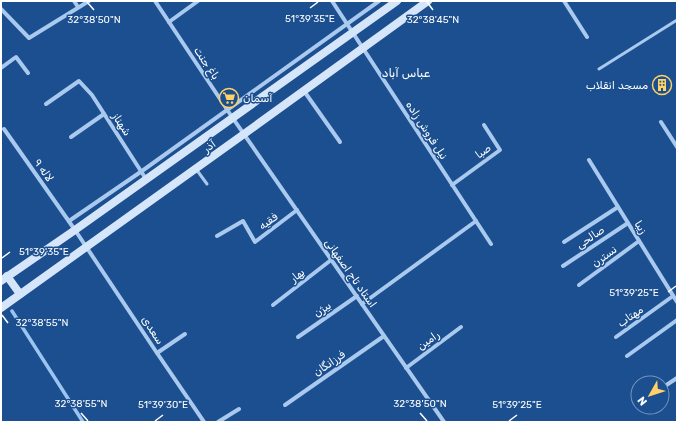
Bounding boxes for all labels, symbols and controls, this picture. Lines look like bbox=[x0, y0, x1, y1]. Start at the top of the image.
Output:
text: 51°39'35"E bbox=[285, 13, 335, 25]
text: 32°38'50"N bbox=[67, 14, 121, 26]
text: 32°38'45"N bbox=[407, 14, 459, 26]
street label: باغ جنت bbox=[189, 44, 222, 83]
district label: عباس آباد bbox=[382, 66, 431, 80]
building icon: مسجد انقلاب bbox=[651, 74, 673, 96]
place label: مسجد انقلاب bbox=[586, 79, 648, 92]
supermarket icon: آسمان bbox=[218, 87, 240, 109]
place label: آسمان bbox=[243, 92, 273, 105]
street label: نیل فروش زاده bbox=[402, 99, 450, 162]
street label: شهناز bbox=[109, 110, 134, 138]
street label: آذر bbox=[199, 137, 219, 156]
street label: صبا bbox=[473, 141, 494, 161]
street label: ۹ لاله bbox=[31, 156, 56, 184]
street label: فقیه bbox=[256, 210, 280, 233]
street label: زیبا bbox=[632, 218, 650, 237]
street label: صالحی bbox=[574, 223, 607, 252]
street label: استاد تاج اصفهانی bbox=[320, 236, 379, 311]
street label: نسترن bbox=[589, 243, 619, 270]
text: 51°39'35"E bbox=[19, 246, 69, 258]
street label: بهار bbox=[287, 266, 307, 286]
text: 51°39'25"E bbox=[609, 287, 659, 299]
street label: بیژن bbox=[311, 299, 334, 320]
street label: مهتاب bbox=[615, 303, 646, 330]
street label: سعدی bbox=[139, 314, 167, 347]
text: 32°38'55"N bbox=[16, 317, 68, 329]
street label: رامین bbox=[415, 328, 442, 353]
street label: فرزانگان bbox=[311, 348, 348, 379]
north arrow bbox=[630, 375, 670, 415]
text: N bbox=[635, 394, 650, 408]
text: 32°38'55"N bbox=[55, 398, 107, 410]
text: 32°38'50"N bbox=[393, 398, 447, 410]
text: 51°39'30"E bbox=[138, 399, 188, 411]
text: 51°39'25"E bbox=[492, 399, 542, 411]

